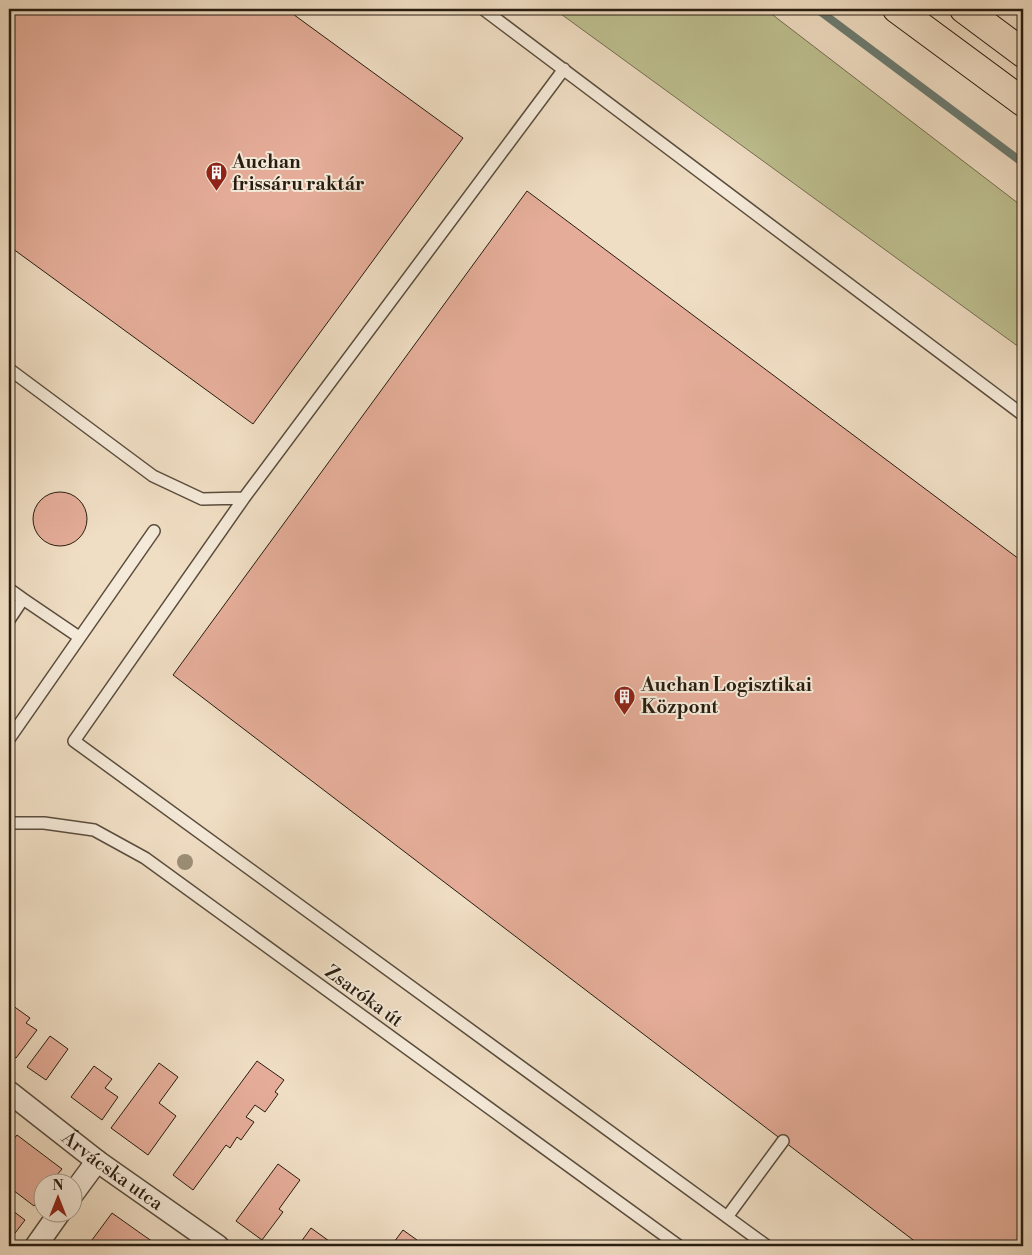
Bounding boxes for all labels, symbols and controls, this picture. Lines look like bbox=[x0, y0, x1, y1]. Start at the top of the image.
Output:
place label: Auchan frissáru raktár bbox=[231, 150, 365, 196]
building icon: Auchan frissáru raktár bbox=[204, 161, 228, 192]
place label: Auchan Logisztikai Központ bbox=[640, 673, 812, 719]
building icon: Auchan Logisztikai Központ bbox=[613, 684, 637, 715]
street label: Zsaróka út bbox=[320, 960, 408, 1032]
street label: Árvácska utca bbox=[56, 1124, 168, 1216]
north arrow bbox=[32, 1172, 82, 1222]
text: N bbox=[52, 1177, 64, 1195]

